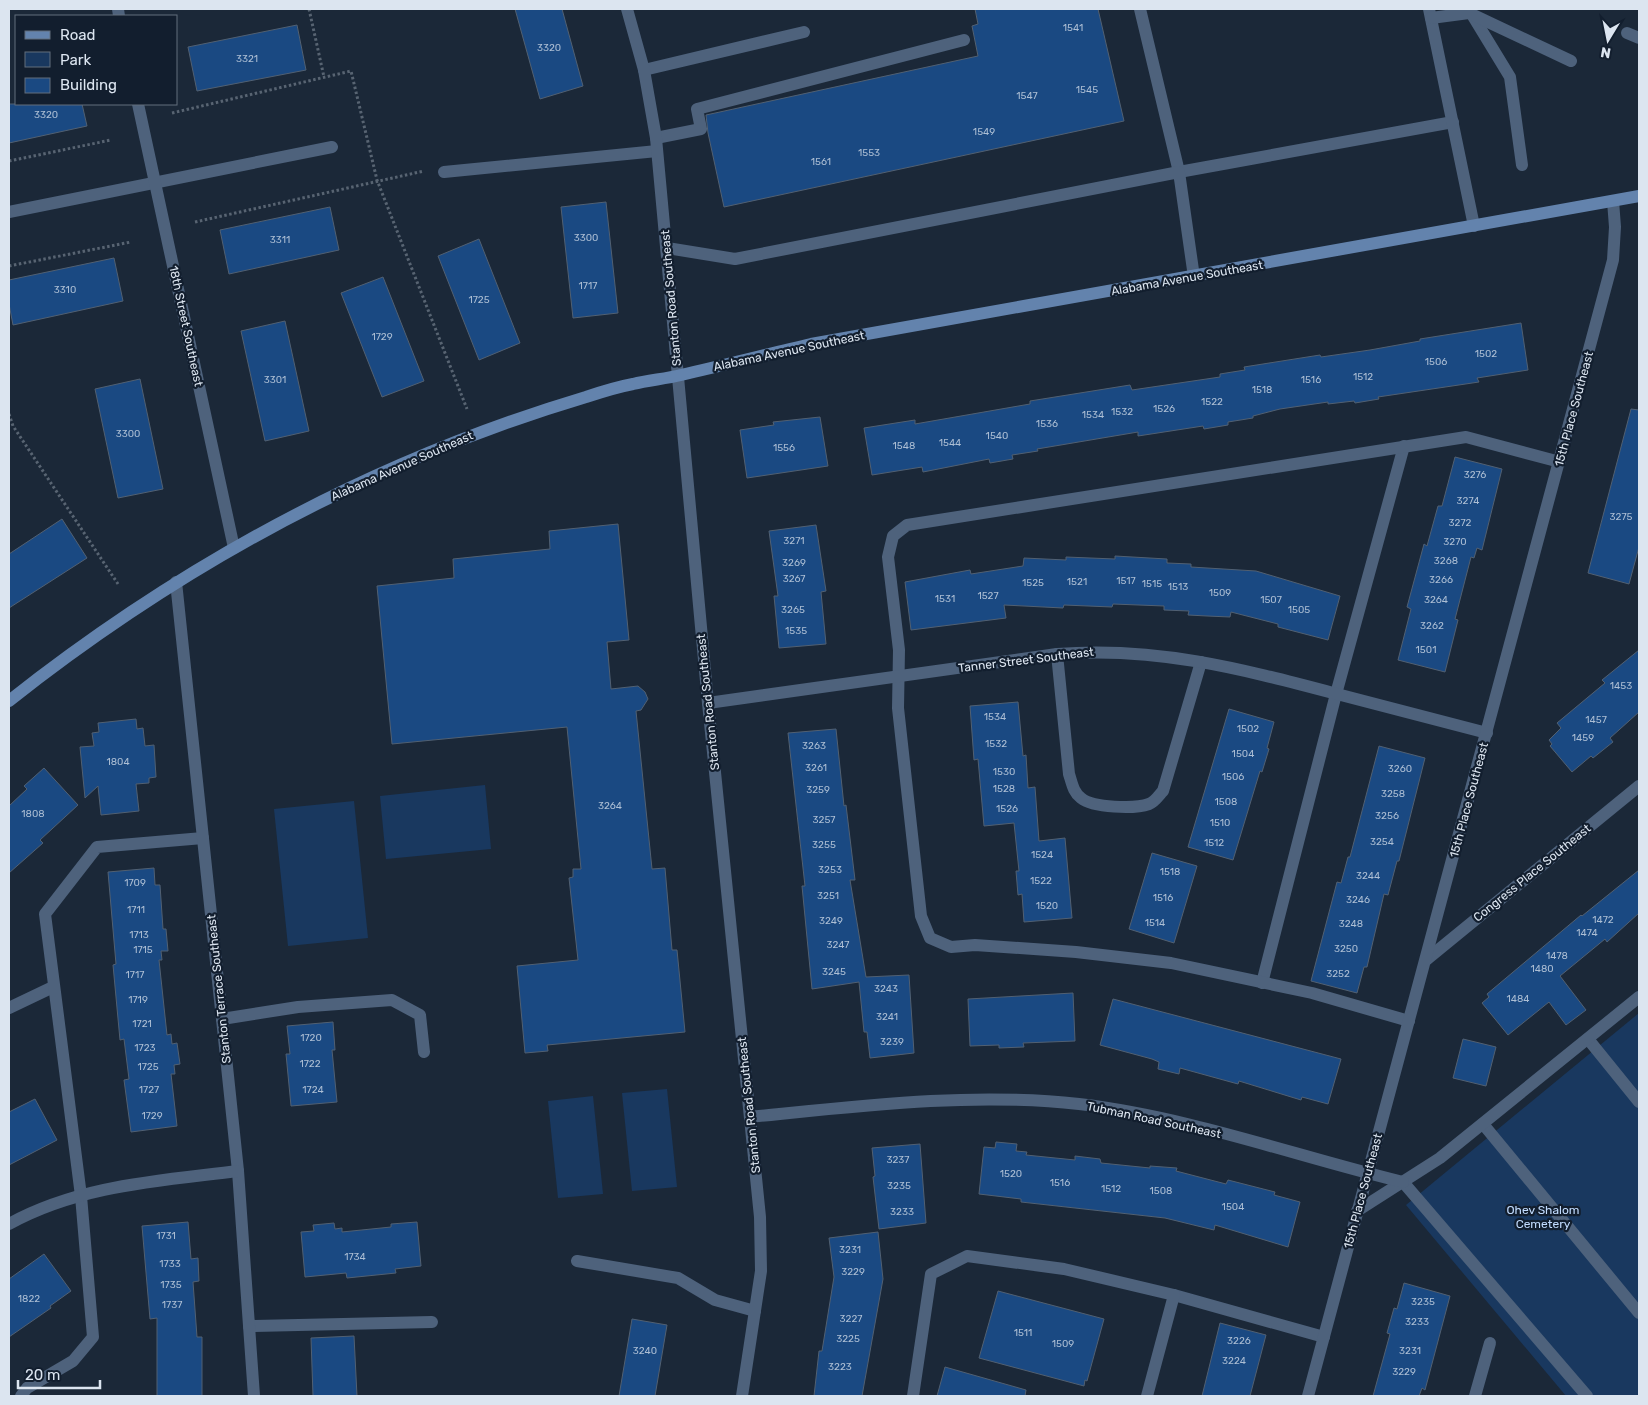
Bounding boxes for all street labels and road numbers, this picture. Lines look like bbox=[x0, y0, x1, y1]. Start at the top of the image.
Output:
street label: Stanton Road Southeast bbox=[658, 229, 684, 367]
street label: Alabama Avenue Southeast bbox=[1110, 258, 1264, 298]
street label: 18th Street Southeast bbox=[166, 264, 206, 388]
street label: Alabama Avenue Southeast bbox=[712, 328, 866, 374]
street label: 15th Place Southeast bbox=[1552, 350, 1596, 468]
street label: Alabama Avenue Southeast bbox=[329, 428, 475, 504]
street label: Stanton Road Southeast bbox=[694, 633, 722, 771]
street label: Tanner Street Southeast bbox=[957, 645, 1095, 675]
street label: 15th Place Southeast bbox=[1447, 741, 1491, 859]
street label: Congress Place Southeast bbox=[1471, 821, 1594, 925]
street label: Stanton Terrace Southeast bbox=[204, 914, 234, 1064]
street label: Stanton Road Southeast bbox=[735, 1036, 763, 1174]
street label: Tubman Road Southeast bbox=[1086, 1099, 1223, 1141]
street label: 15th Place Southeast bbox=[1341, 1132, 1385, 1250]

